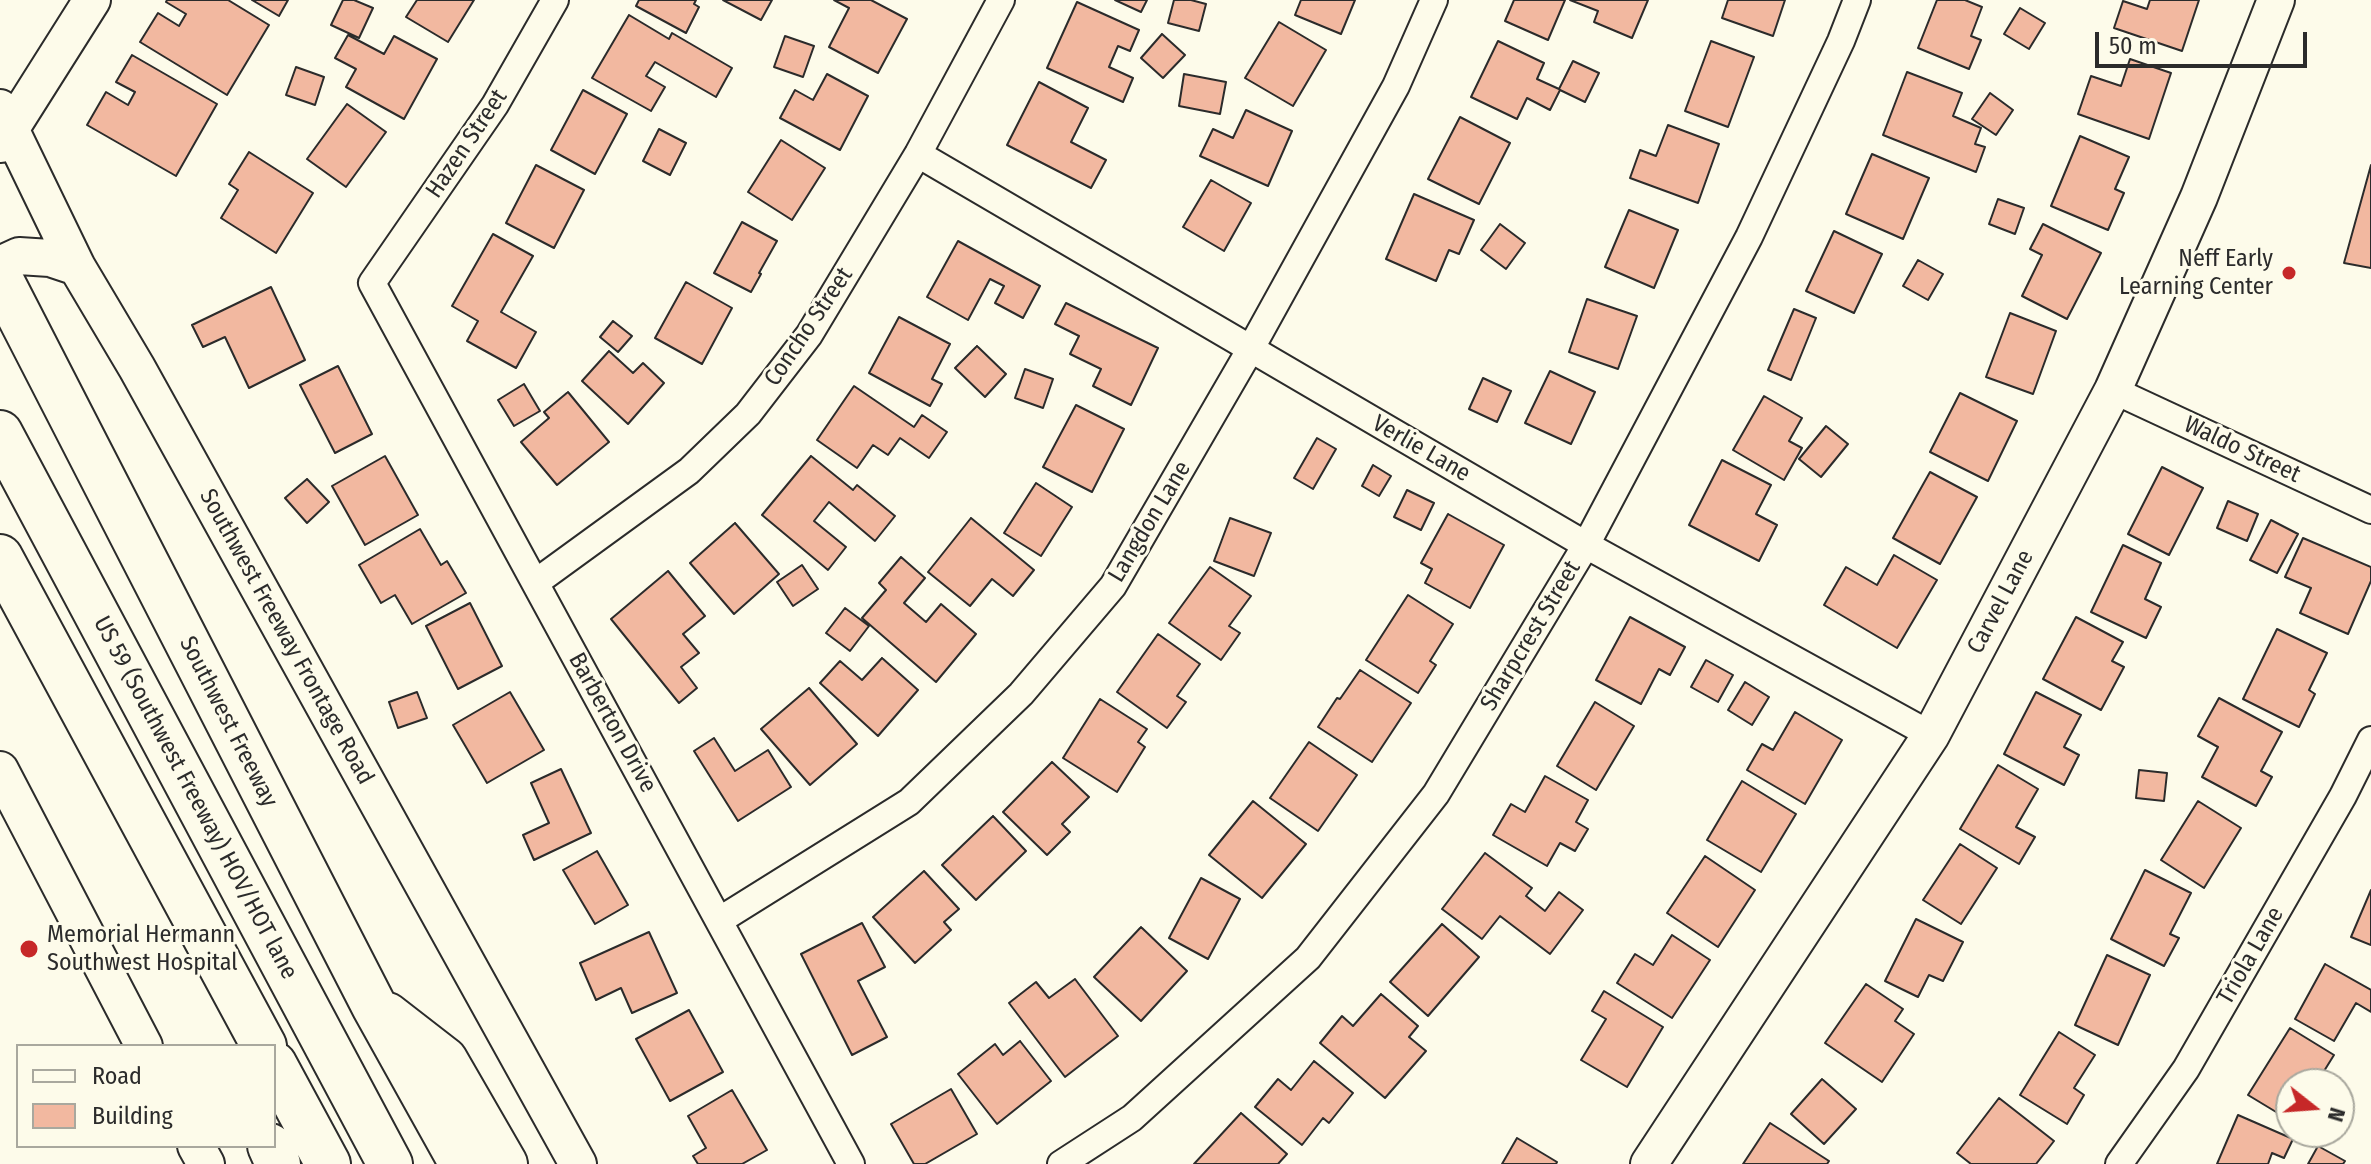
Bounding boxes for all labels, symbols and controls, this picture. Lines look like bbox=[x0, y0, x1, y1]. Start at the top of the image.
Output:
scale bar bbox=[2099, 16, 2311, 66]
text: 50 m bbox=[2109, 32, 2157, 60]
street label: Hazen Street bbox=[420, 84, 514, 204]
place label: Neff Early Learning Center bbox=[2119, 245, 2273, 301]
street label: Concho Street bbox=[759, 262, 859, 392]
marker: Neff Early Learning Center bbox=[2280, 264, 2298, 282]
street label: Verlie Lane bbox=[1367, 409, 1475, 489]
street label: Waldo Street bbox=[2179, 411, 2305, 489]
street label: Langdon Lane bbox=[1103, 456, 1197, 588]
street label: Southwest Freeway Frontage Road bbox=[193, 484, 379, 790]
street label: Carvel Lane bbox=[1962, 545, 2040, 659]
street label: Sharpcrest Street bbox=[1475, 556, 1587, 716]
street label: US 59 (Southwest Freeway) HOV/HOT lane bbox=[87, 612, 303, 984]
street label: Southwest Freeway bbox=[173, 632, 283, 812]
street label: Barberton Drive bbox=[562, 648, 662, 798]
street label: Triola Lane bbox=[2212, 902, 2290, 1010]
place label: Memorial Hermann Southwest Hospital bbox=[47, 921, 238, 977]
marker: Memorial Hermann Southwest Hospital bbox=[18, 938, 40, 960]
legend bbox=[16, 1044, 276, 1148]
text: Road bbox=[92, 1062, 142, 1090]
north arrow bbox=[2275, 1068, 2355, 1148]
text: Building bbox=[92, 1102, 173, 1130]
text: N bbox=[2322, 1104, 2351, 1125]

